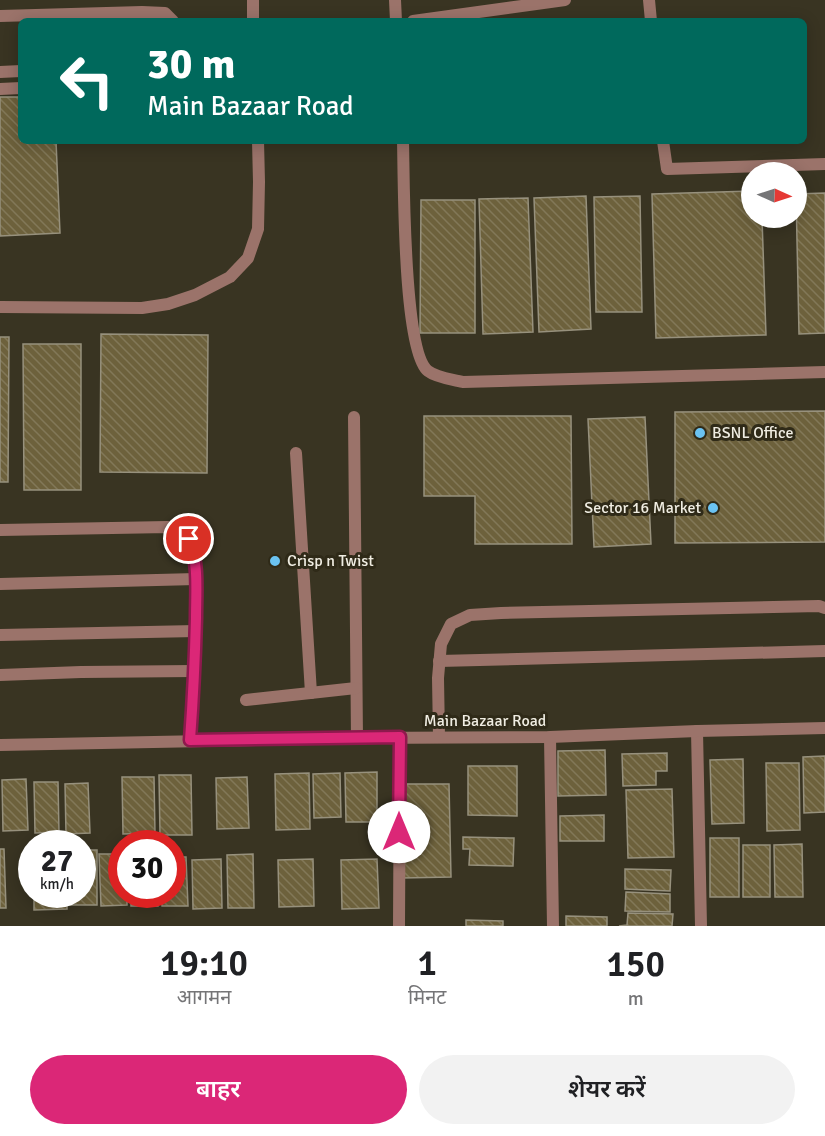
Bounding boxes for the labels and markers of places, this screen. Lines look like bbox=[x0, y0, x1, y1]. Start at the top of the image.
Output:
place label: BSNL Office bbox=[712, 423, 793, 443]
marker: BSNL Office bbox=[693, 426, 707, 440]
place label: Sector 16 Market bbox=[584, 498, 701, 518]
marker: Sector 16 Market bbox=[706, 501, 720, 515]
pin bbox=[163, 513, 214, 564]
place label: Crisp n Twist bbox=[287, 551, 374, 571]
marker: Crisp n Twist bbox=[268, 554, 282, 568]

